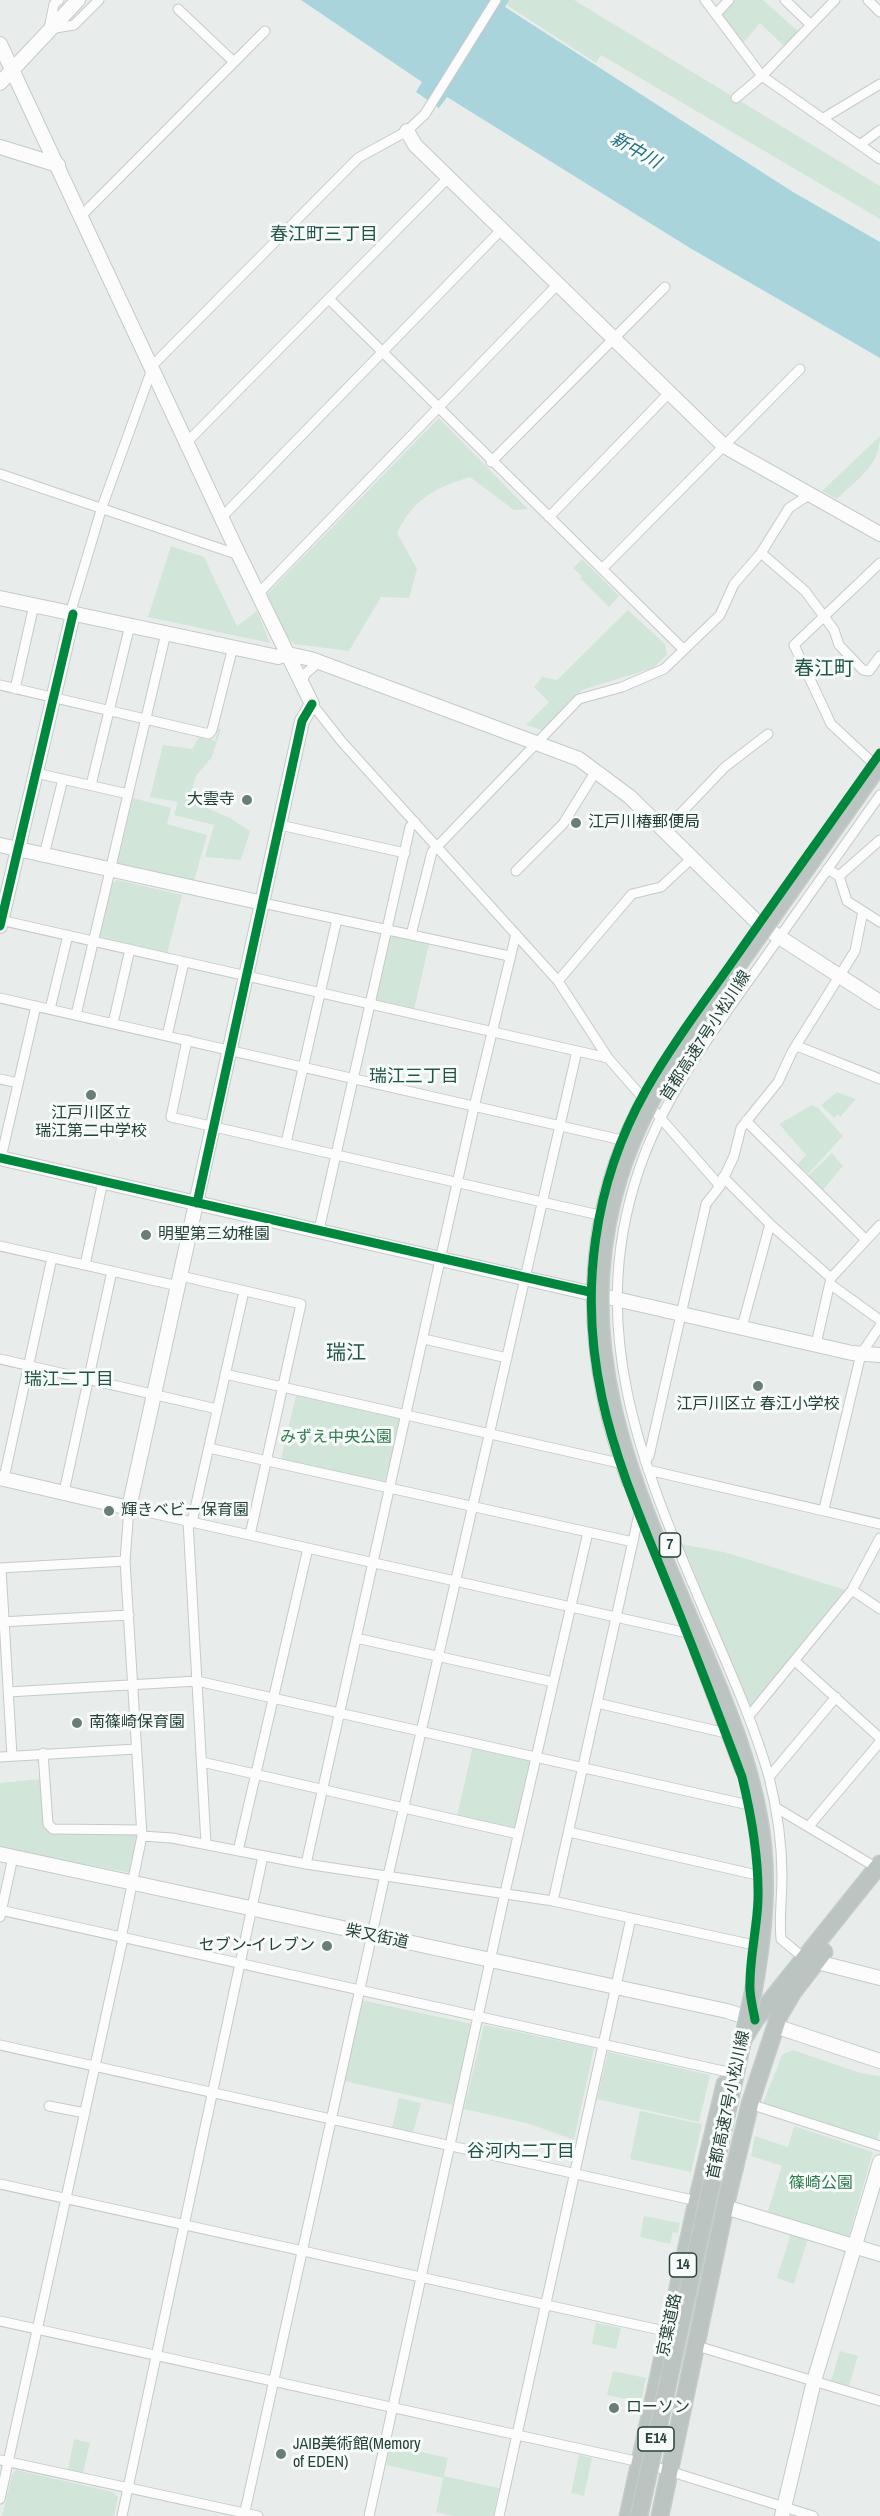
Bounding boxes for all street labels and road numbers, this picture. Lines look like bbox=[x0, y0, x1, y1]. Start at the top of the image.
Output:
street label: 首都高速7号小松川線 bbox=[657, 967, 755, 1105]
road number: 7 bbox=[660, 1533, 680, 1557]
street label: 柴又街道 bbox=[344, 1921, 410, 1953]
street label: 首都高速7号小松川線 bbox=[704, 2029, 754, 2181]
road number: 14 bbox=[670, 2253, 696, 2277]
street label: 京葉道路 bbox=[654, 2292, 686, 2358]
road number: E14 bbox=[638, 2427, 674, 2451]

